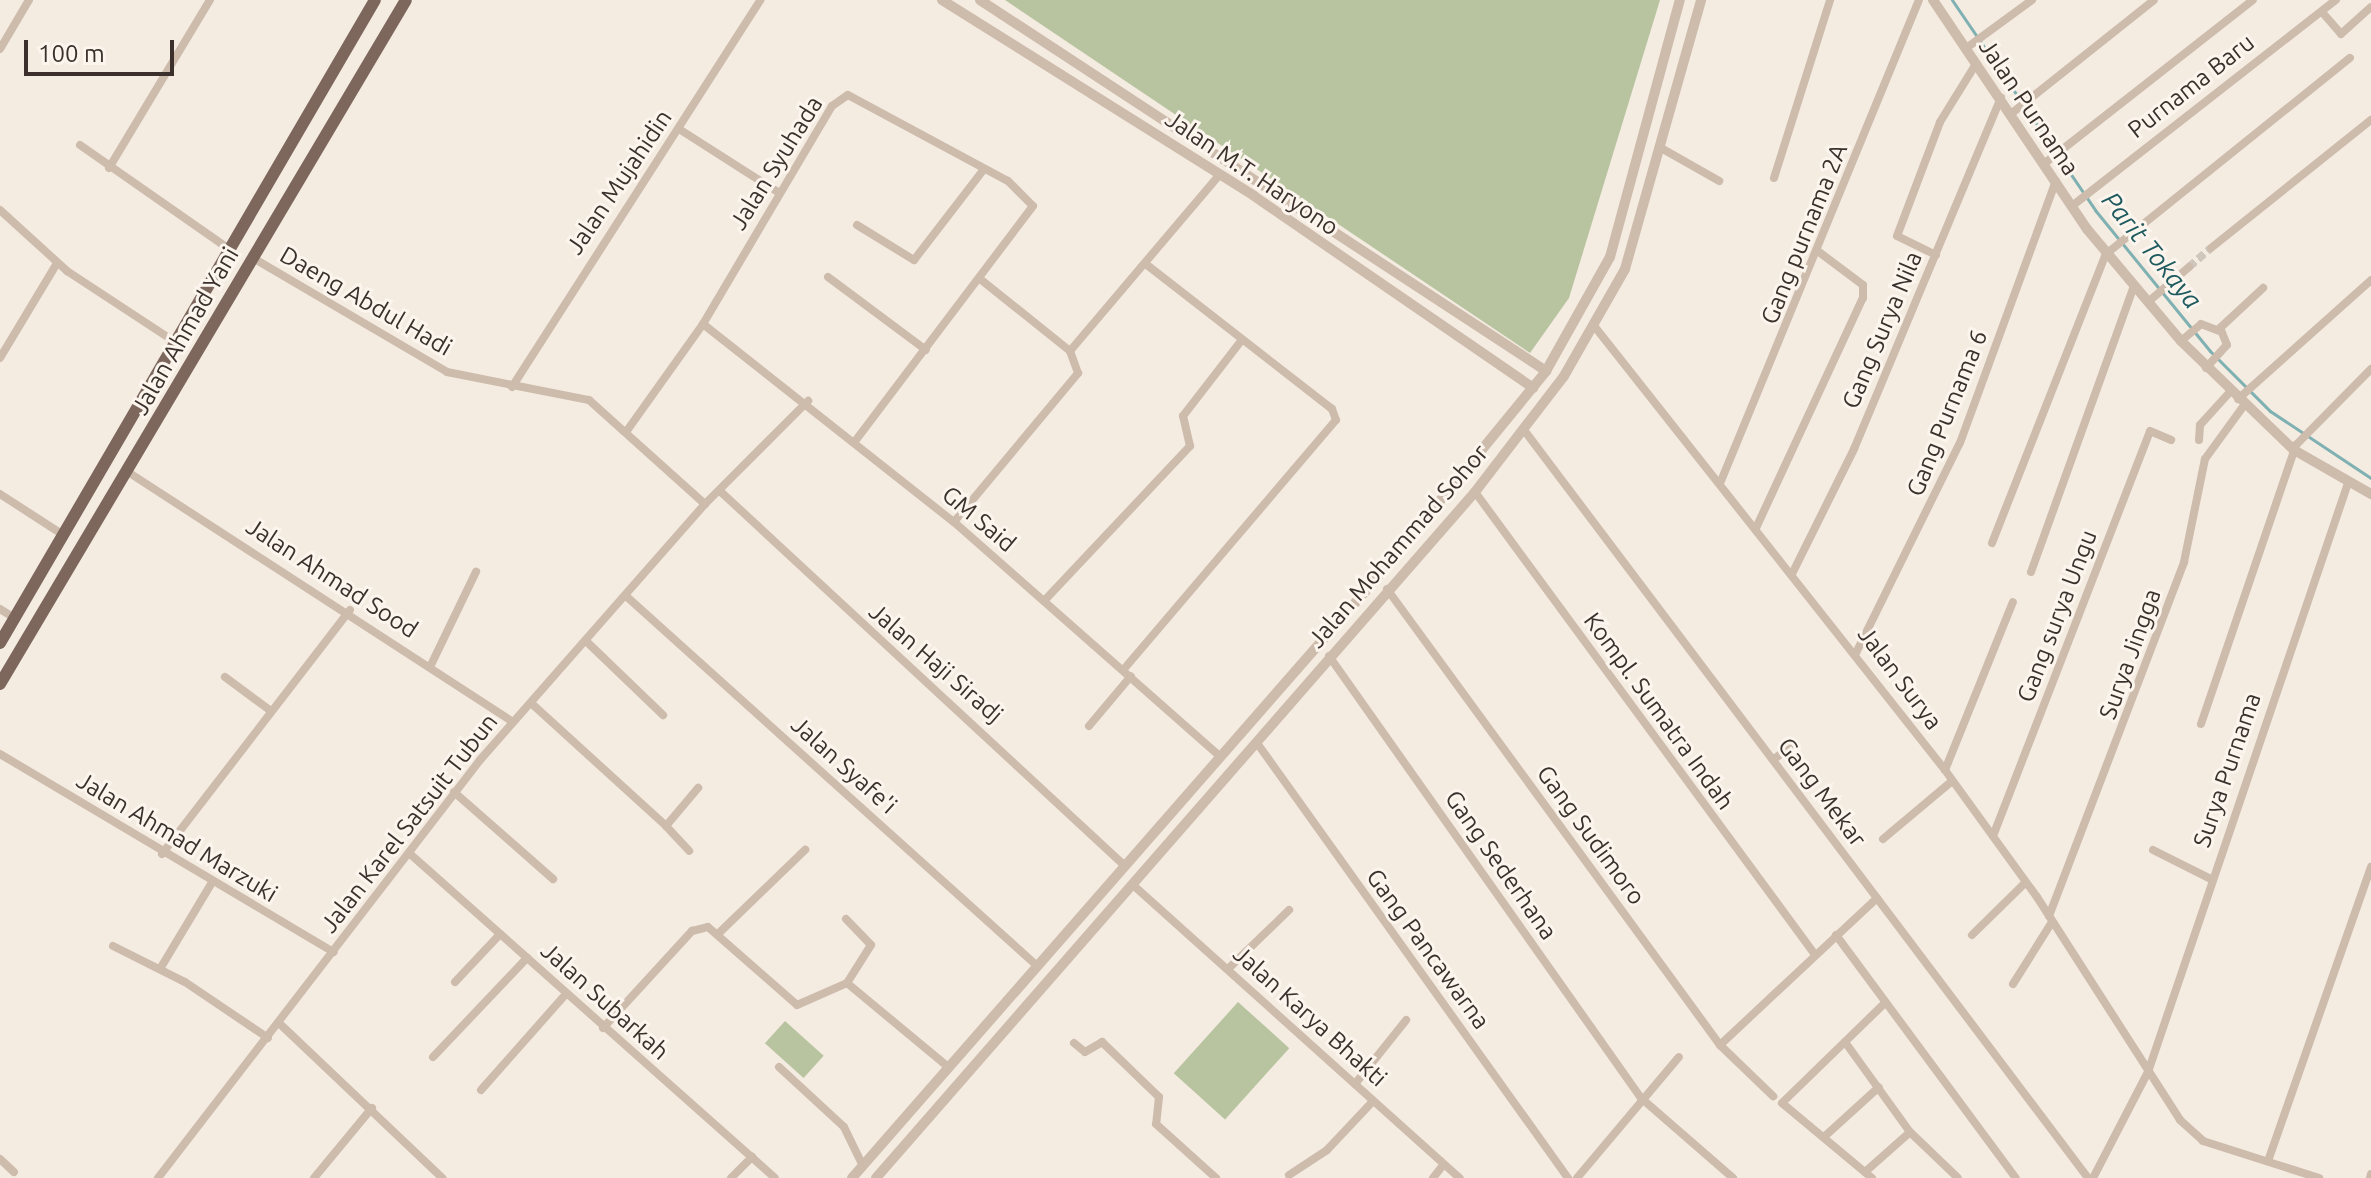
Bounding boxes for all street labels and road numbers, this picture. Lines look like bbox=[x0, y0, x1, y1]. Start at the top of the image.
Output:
street label: Purnama Baru bbox=[2122, 28, 2260, 144]
street label: Jalan Purnama bbox=[1973, 33, 2085, 181]
street label: Jalan Syuhada bbox=[724, 91, 828, 235]
street label: Jalan Mujahidin bbox=[560, 104, 678, 260]
street label: Jalan M.T. Haryono bbox=[1160, 104, 1344, 242]
street label: Gang purnama 2A bbox=[1755, 140, 1853, 328]
street label: Daeng Abdul Hadi bbox=[275, 240, 457, 362]
street label: Jalan Ahmad Yani bbox=[125, 242, 245, 420]
street label: Gang Surya Nila bbox=[1836, 247, 1928, 413]
street label: Gang Purnama 6 bbox=[1901, 326, 1993, 500]
street label: Jalan Mohammad Sohor bbox=[1302, 439, 1494, 653]
street label: GM Said bbox=[936, 480, 1022, 558]
street label: Jalan Ahmad Sood bbox=[241, 512, 423, 644]
street label: Gang surya Ungu bbox=[2011, 526, 2103, 706]
street label: Surya Jingga bbox=[2093, 585, 2167, 723]
street label: Jalan Haji Siradj bbox=[863, 597, 1009, 729]
street label: Kompl. Sumatra Indah bbox=[1578, 607, 1740, 815]
street label: Jalan Surya bbox=[1852, 621, 1948, 735]
street label: Surya Purnama bbox=[2187, 689, 2267, 851]
street label: Jalan Karel Satsuit Tubun bbox=[315, 708, 503, 938]
street label: Jalan Syafe'i bbox=[785, 710, 903, 820]
street label: Gang Mekar bbox=[1772, 732, 1872, 852]
street label: Gang Sudimoro bbox=[1531, 760, 1651, 910]
street label: Jalan Ahmad Marzuki bbox=[71, 766, 283, 908]
street label: Gang Sederhana bbox=[1439, 785, 1563, 945]
street label: Gang Pancawarna bbox=[1360, 863, 1496, 1035]
street label: Jalan Subarkah bbox=[535, 936, 675, 1066]
street label: Jalan Karya Bhakti bbox=[1227, 940, 1393, 1092]

